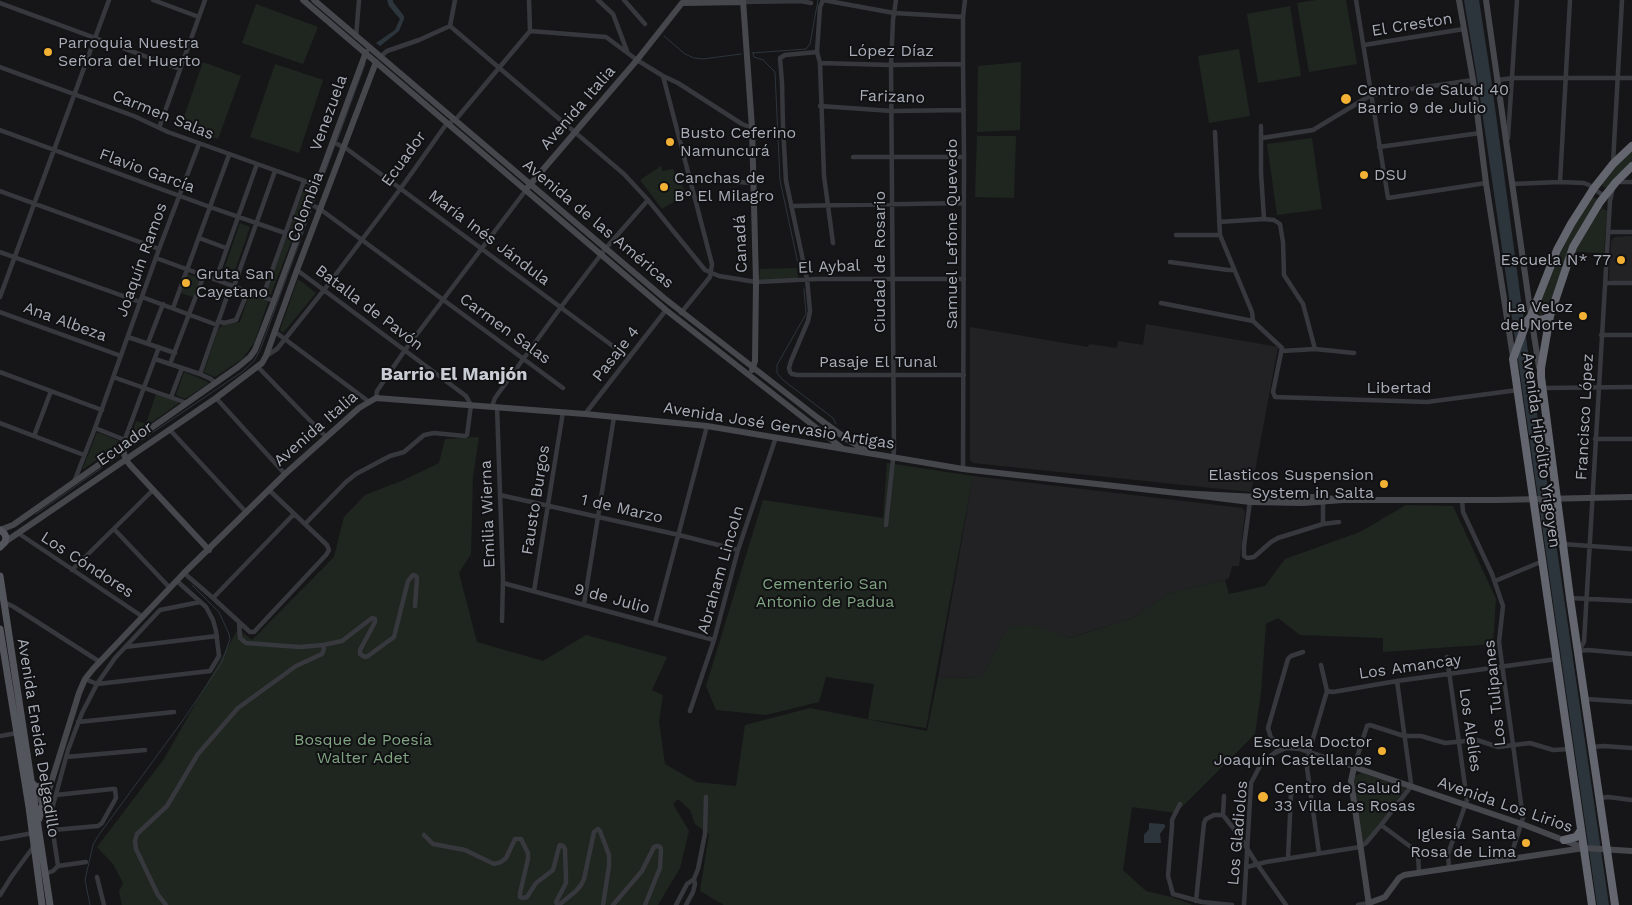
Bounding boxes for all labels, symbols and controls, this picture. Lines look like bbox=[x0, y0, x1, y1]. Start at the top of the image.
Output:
street label: El Creston bbox=[1370, 9, 1454, 41]
place label: Parroquia Nuestra Señora del Huerto bbox=[58, 33, 200, 71]
street label: López Díaz bbox=[848, 41, 934, 61]
marker: Parroquia Nuestra Señora del Huerto bbox=[42, 46, 54, 58]
street label: Avenida Italia bbox=[536, 62, 620, 154]
street label: Venezuela bbox=[306, 72, 352, 154]
place label: Centro de Salud 40 Barrio 9 de Julio bbox=[1357, 80, 1509, 118]
street label: Carmen Salas bbox=[109, 86, 217, 144]
street label: Farizano bbox=[859, 86, 925, 108]
marker: Centro de Salud 40 Barrio 9 de Julio bbox=[1339, 92, 1353, 106]
place label: Busto Ceferino Namuncurá bbox=[680, 123, 796, 161]
street label: Ecuador bbox=[377, 127, 431, 191]
marker: Busto Ceferino Namuncurá bbox=[664, 136, 676, 148]
street label: Samuel Lefone Quevedo bbox=[942, 139, 962, 329]
street label: Flavio García bbox=[97, 145, 197, 197]
street label: Avenida de las Américas bbox=[519, 155, 677, 293]
place label: DSU bbox=[1374, 165, 1407, 185]
place label: Canchas de B° El Milagro bbox=[674, 168, 774, 206]
street label: Colombia bbox=[284, 169, 328, 245]
marker: DSU bbox=[1358, 169, 1370, 181]
marker: Canchas de B° El Milagro bbox=[658, 181, 670, 193]
street label: María Inés Jándula bbox=[424, 186, 554, 290]
street label: Ciudad de Rosario bbox=[870, 191, 890, 333]
street label: Joaquín Ramos bbox=[112, 200, 172, 320]
street label: Canadá bbox=[730, 215, 752, 273]
place label: Escuela N* 77 bbox=[1501, 250, 1611, 270]
marker: Escuela N* 77 bbox=[1615, 254, 1627, 266]
street label: El Aybal bbox=[797, 256, 861, 278]
street label: Batalla de Pavón bbox=[311, 261, 427, 355]
place label: Gruta San Cayetano bbox=[196, 264, 274, 302]
marker: Gruta San Cayetano bbox=[180, 277, 192, 289]
street label: Carmen Salas bbox=[456, 290, 554, 368]
place label: La Veloz del Norte bbox=[1500, 297, 1573, 335]
street label: Ana Albeza bbox=[21, 298, 109, 346]
marker: La Veloz del Norte bbox=[1577, 310, 1589, 322]
street label: Pasaje 4 bbox=[588, 322, 644, 386]
street label: Avenida Hipólito Yrigoyen bbox=[1518, 351, 1564, 549]
street label: Pasaje El Tunal bbox=[819, 352, 937, 372]
street label: Francisco López bbox=[1572, 353, 1598, 481]
district label: Barrio El Manjón bbox=[381, 364, 527, 386]
street label: Libertad bbox=[1367, 378, 1431, 398]
street label: Avenida Italia bbox=[270, 387, 362, 471]
street label: Avenida José Gervasio Artigas bbox=[662, 398, 896, 454]
street label: Ecuador bbox=[93, 418, 157, 470]
street label: Fausto Burgos bbox=[518, 444, 554, 556]
street label: Emilia Wierna bbox=[477, 460, 499, 568]
place label: Elasticos Suspension System in Salta bbox=[1208, 465, 1374, 503]
marker: Elasticos Suspension System in Salta bbox=[1378, 478, 1390, 490]
street label: 1 de Marzo bbox=[579, 490, 665, 528]
street label: Abraham Lincoln bbox=[693, 504, 749, 636]
street label: Los Cóndores bbox=[37, 528, 137, 602]
park label: Cementerio San Antonio de Padua bbox=[756, 574, 894, 612]
street label: 9 de Julio bbox=[572, 580, 652, 618]
street label: Avenida Eneida Delgadillo bbox=[13, 637, 63, 839]
street label: Los Tulipanes bbox=[1480, 639, 1510, 747]
street label: Los Amancay bbox=[1357, 650, 1463, 684]
street label: Los Alelíes bbox=[1455, 687, 1485, 773]
park label: Bosque de Poesía Walter Adet bbox=[294, 730, 432, 768]
place label: Escuela Doctor Joaquín Castellanos bbox=[1214, 732, 1372, 770]
marker: Escuela Doctor Joaquín Castellanos bbox=[1376, 745, 1388, 757]
street label: Avenida Los Lirios bbox=[1435, 773, 1575, 837]
place label: Centro de Salud 33 Villa Las Rosas bbox=[1274, 778, 1415, 816]
street label: Los Gladiolos bbox=[1224, 780, 1252, 886]
marker: Centro de Salud 33 Villa Las Rosas bbox=[1256, 790, 1270, 804]
place label: Iglesia Santa Rosa de Lima bbox=[1410, 824, 1516, 862]
marker: Iglesia Santa Rosa de Lima bbox=[1520, 837, 1532, 849]

